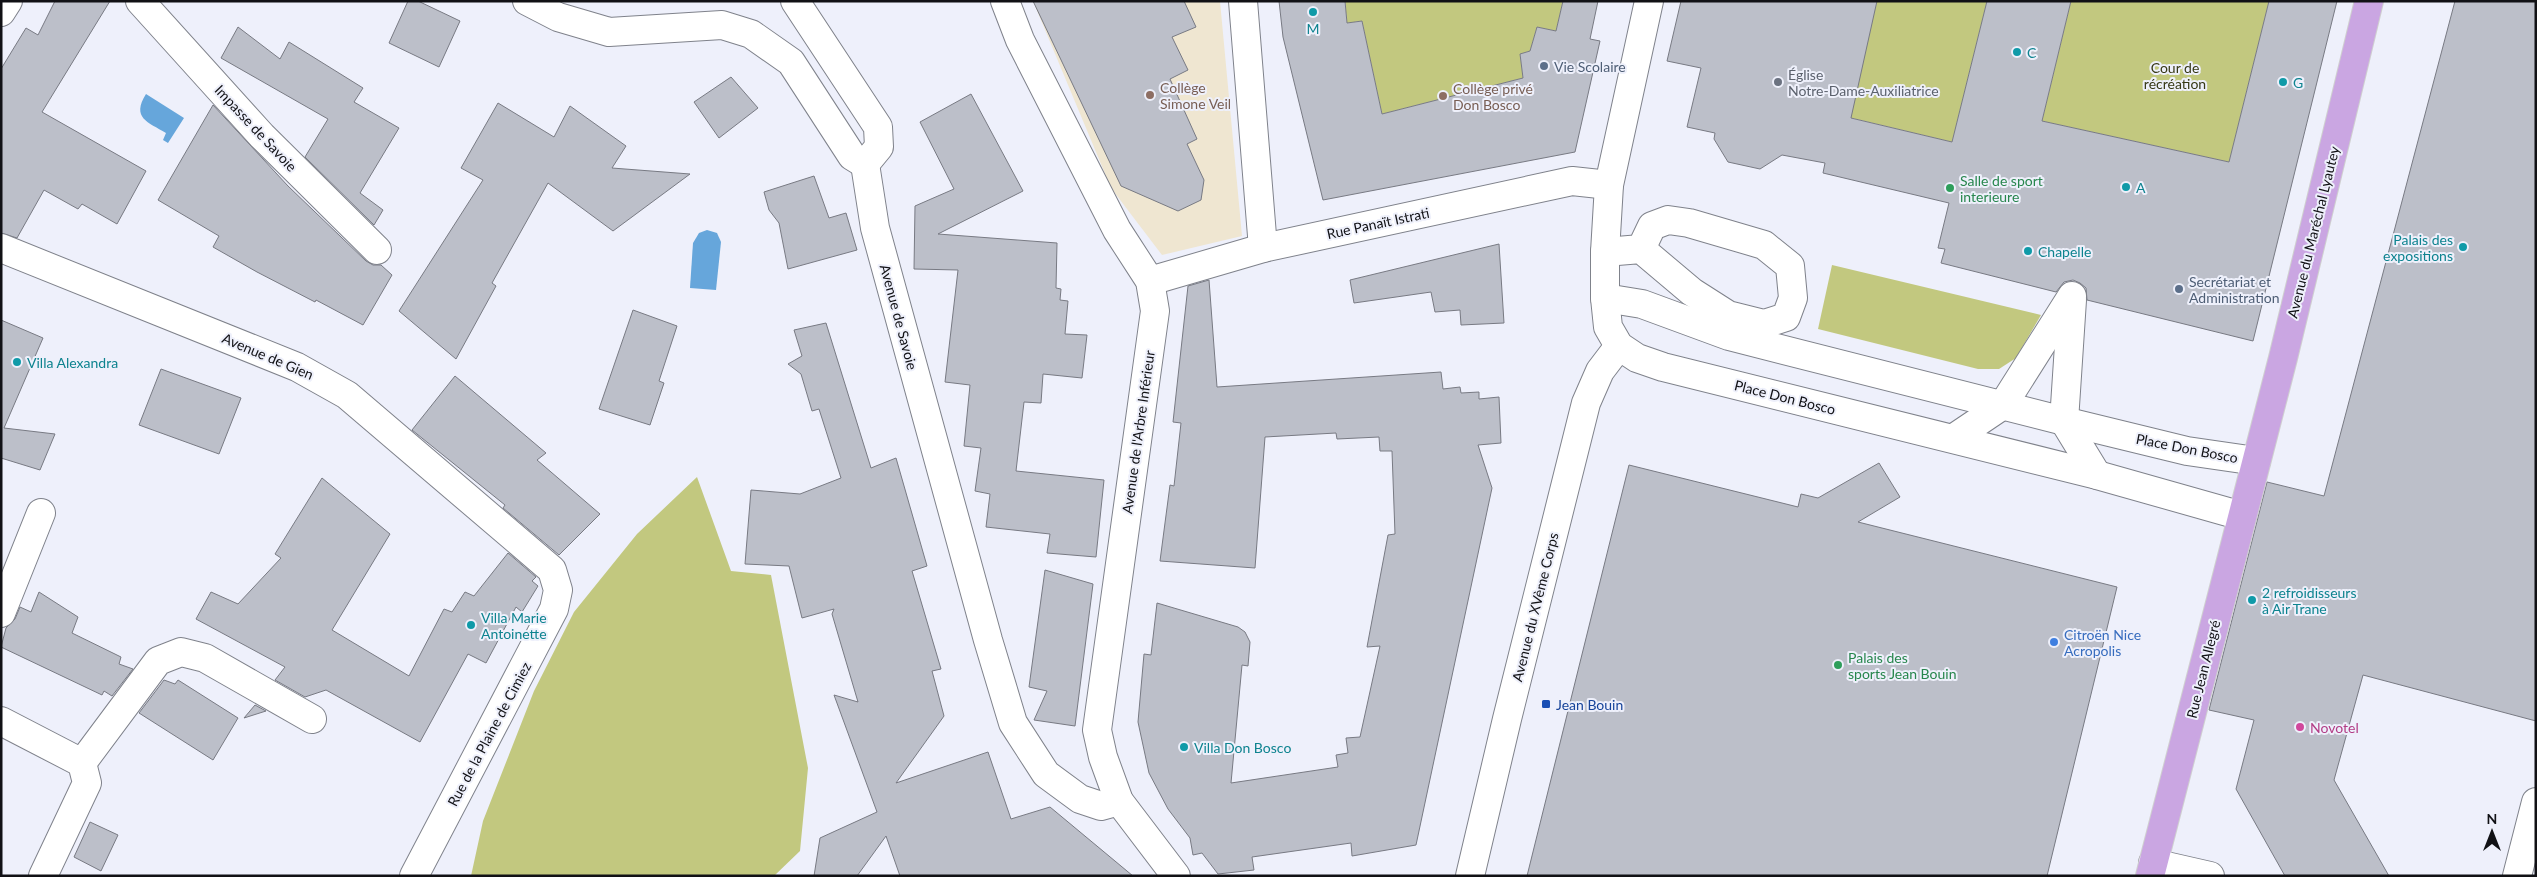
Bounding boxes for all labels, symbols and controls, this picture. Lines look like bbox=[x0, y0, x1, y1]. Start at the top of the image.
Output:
marker: M bbox=[1307, 6, 1319, 18]
place label: M bbox=[1307, 20, 1320, 37]
place label: C bbox=[2027, 44, 2037, 61]
marker: C bbox=[2011, 46, 2023, 58]
place label: Vie Scolaire bbox=[1554, 58, 1626, 75]
park label: Cour de récréation bbox=[2144, 59, 2206, 92]
marker: Vie Scolaire bbox=[1538, 60, 1550, 72]
place label: Église Notre-Dame-Auxiliatrice bbox=[1788, 66, 1939, 99]
place label: G bbox=[2293, 74, 2303, 91]
marker: Église Notre-Dame-Auxiliatrice bbox=[1772, 76, 1784, 88]
marker: G bbox=[2277, 76, 2289, 88]
place label: Collège Simone Veil bbox=[1160, 79, 1231, 112]
place label: Collège privé Don Bosco bbox=[1453, 80, 1533, 113]
street label: Impasse de Savoie bbox=[212, 81, 300, 175]
marker: Collège Simone Veil bbox=[1144, 89, 1156, 101]
marker: Collège privé Don Bosco bbox=[1437, 90, 1449, 102]
street label: Avenue du Maréchal Lyautey bbox=[2283, 144, 2343, 320]
place label: Salle de sport interieure bbox=[1960, 172, 2043, 205]
place label: A bbox=[2136, 179, 2146, 196]
marker: A bbox=[2120, 181, 2132, 193]
marker: Salle de sport interieure bbox=[1944, 182, 1956, 194]
street label: Rue Panaït Istrati bbox=[1325, 204, 1431, 242]
place label: Palais des expositions bbox=[2383, 231, 2453, 264]
marker: Palais des expositions bbox=[2457, 241, 2469, 253]
place label: Chapelle bbox=[2038, 243, 2091, 260]
marker: Chapelle bbox=[2022, 245, 2034, 257]
street label: Avenue de Savoie bbox=[877, 262, 921, 372]
place label: Secrétariat et Administration bbox=[2189, 273, 2280, 306]
marker: Secrétariat et Administration bbox=[2173, 283, 2185, 295]
street label: Avenue de Gien bbox=[220, 329, 316, 383]
street label: Avenue de l'Arbre Inférieur bbox=[1118, 349, 1158, 515]
place label: Villa Alexandra bbox=[27, 354, 118, 371]
marker: Villa Alexandra bbox=[11, 356, 23, 368]
street label: Place Don Bosco bbox=[1733, 376, 1837, 418]
street label: Place Don Bosco bbox=[2135, 430, 2239, 466]
street label: Avenue du XVème Corps bbox=[1508, 531, 1562, 683]
place label: 2 refroidisseurs à Air Trane bbox=[2262, 584, 2357, 617]
marker: 2 refroidisseurs à Air Trane bbox=[2246, 594, 2258, 606]
place label: Villa Marie Antoinette bbox=[481, 609, 547, 642]
street label: Rue Jean Allegré bbox=[2183, 618, 2223, 720]
marker: Villa Marie Antoinette bbox=[465, 619, 477, 631]
place label: Citroën Nice Acropolis bbox=[2064, 626, 2141, 659]
marker: Citroën Nice Acropolis bbox=[2048, 636, 2060, 648]
place label: Palais des sports Jean Bouin bbox=[1848, 649, 1956, 682]
street label: Rue de la Plaine de Cimiez bbox=[444, 659, 534, 809]
marker: Palais des sports Jean Bouin bbox=[1832, 659, 1844, 671]
place label: Jean Bouin bbox=[1556, 696, 1623, 713]
marker: Jean Bouin bbox=[1540, 698, 1552, 710]
place label: Novotel bbox=[2310, 719, 2359, 736]
marker: Novotel bbox=[2294, 721, 2306, 733]
place label: Villa Don Bosco bbox=[1194, 739, 1291, 756]
marker: Villa Don Bosco bbox=[1178, 741, 1190, 753]
north arrow bbox=[2467, 807, 2517, 857]
text: N bbox=[2487, 810, 2497, 827]

